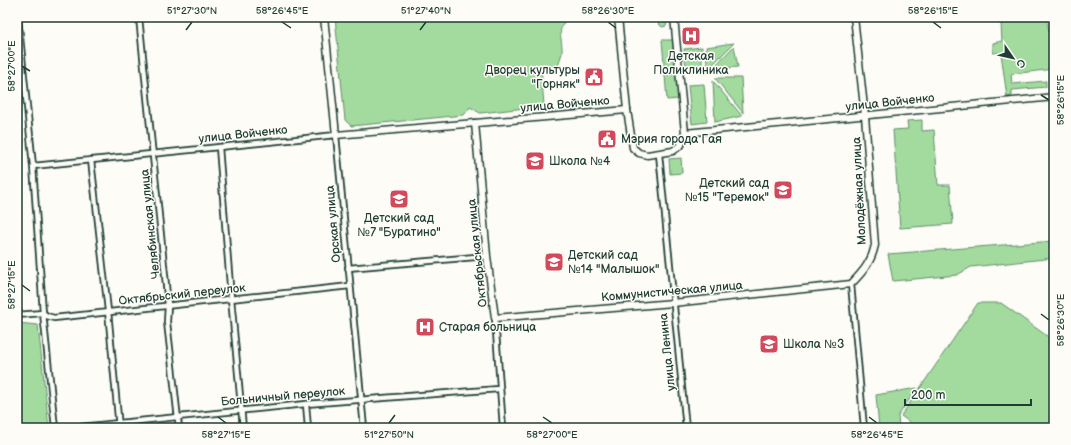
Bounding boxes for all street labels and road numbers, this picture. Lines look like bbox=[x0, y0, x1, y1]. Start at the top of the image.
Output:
street label: улица Войченко bbox=[845, 90, 935, 115]
street label: улица Войченко bbox=[520, 93, 610, 116]
street label: улица Войченко bbox=[198, 122, 288, 147]
street label: Молодёжная улица bbox=[849, 137, 870, 245]
street label: Челябинская улица bbox=[137, 168, 164, 280]
street label: Орская улица bbox=[323, 185, 344, 263]
street label: Октябрьская улица bbox=[464, 198, 491, 308]
street label: Коммунистическая улица bbox=[601, 278, 744, 305]
street label: Октябрьский переулок bbox=[118, 280, 247, 309]
street label: улица Ленина bbox=[656, 312, 679, 392]
street label: Больничный переулок bbox=[220, 384, 346, 409]

